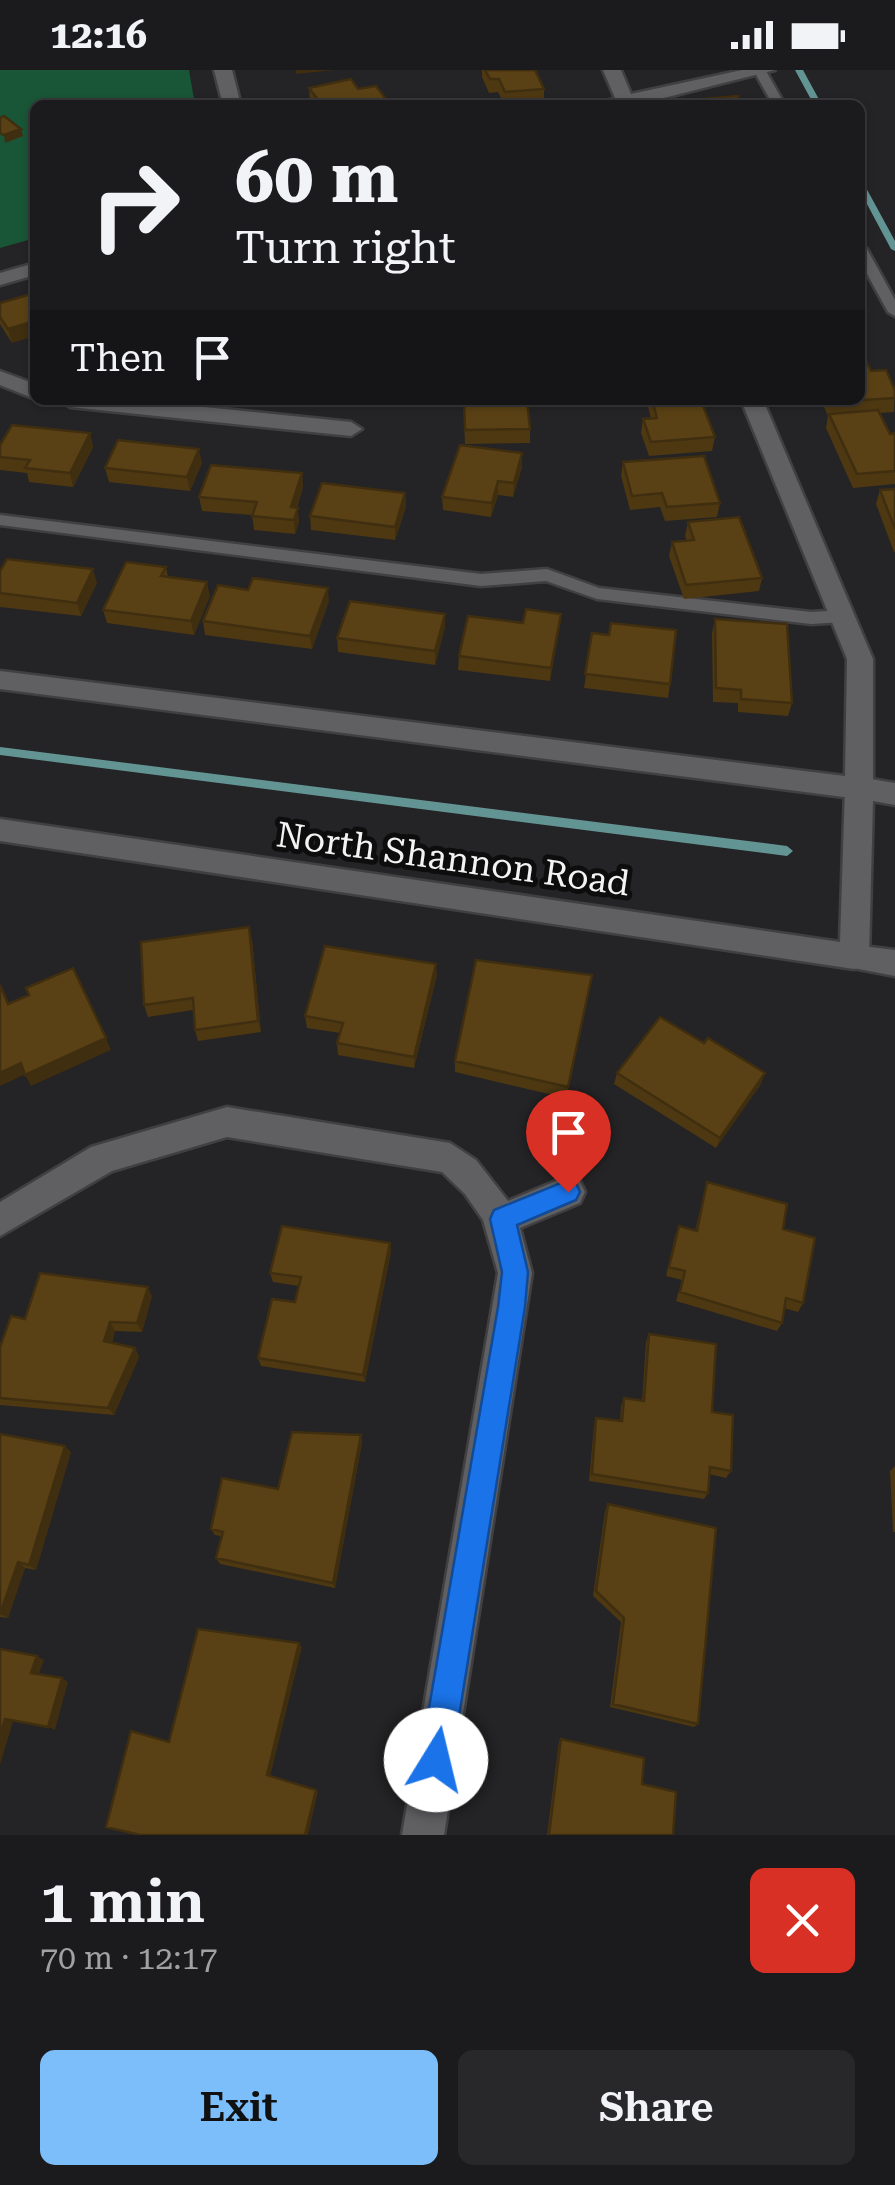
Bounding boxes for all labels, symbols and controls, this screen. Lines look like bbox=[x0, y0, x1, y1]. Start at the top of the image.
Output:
text: 12:16 bbox=[50, 13, 147, 57]
text: 60 m bbox=[235, 137, 399, 219]
icon: right bbox=[70, 140, 200, 270]
text: Turn right bbox=[235, 221, 456, 274]
icon: arrive bbox=[185, 330, 240, 385]
text: Then bbox=[70, 336, 165, 380]
street label: North Shannon Road bbox=[274, 814, 632, 905]
pin bbox=[526, 1090, 611, 1193]
icon: arrive bbox=[541, 1105, 596, 1160]
position arrow bbox=[384, 1708, 488, 1812]
text: 1 min bbox=[40, 1866, 205, 1937]
button: close bbox=[750, 1868, 855, 1973]
text: 70 m · 12:17 bbox=[40, 1939, 217, 1977]
button: Exit bbox=[40, 2050, 438, 2165]
button: Share bbox=[458, 2050, 855, 2165]

